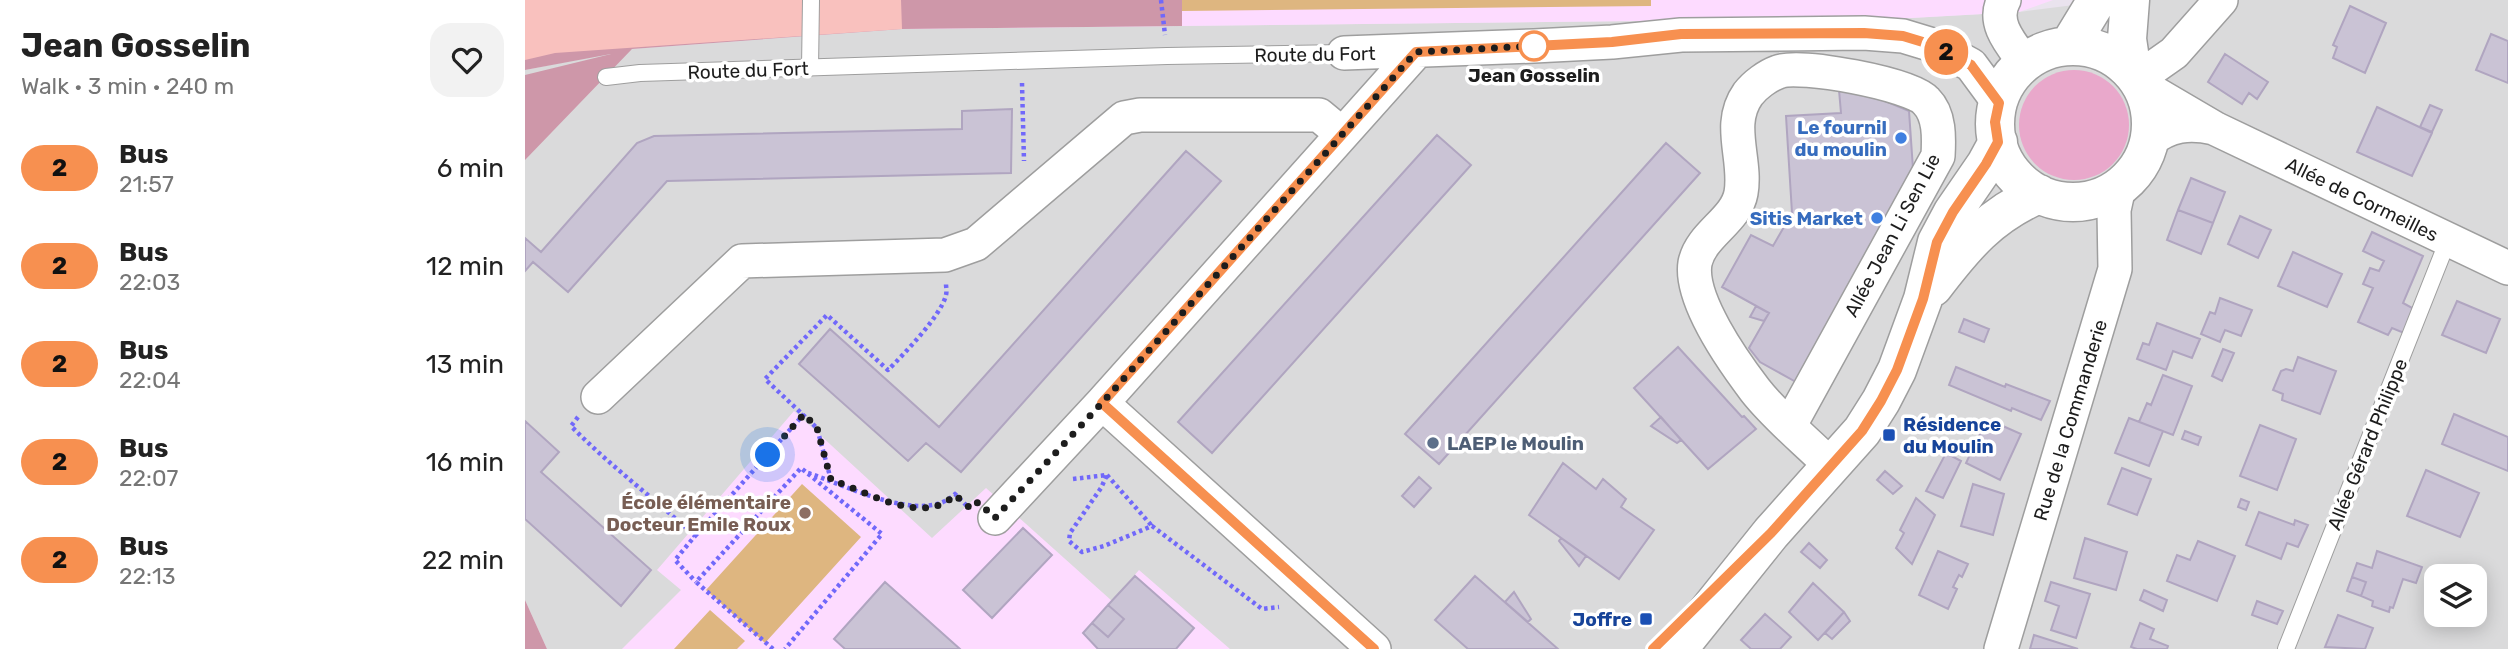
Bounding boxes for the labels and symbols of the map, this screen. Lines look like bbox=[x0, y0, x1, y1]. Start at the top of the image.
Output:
line badge: 2 bbox=[1923, 29, 1969, 75]
marker: Jean Gosselin bbox=[1519, 31, 1549, 61]
street label: Route du Fort bbox=[1254, 42, 1376, 67]
street label: Route du Fort bbox=[687, 57, 810, 84]
place label: Jean Gosselin bbox=[1468, 64, 1600, 87]
place label: Le fournil du moulin bbox=[1795, 116, 1887, 161]
marker: Le fournil du moulin bbox=[1893, 130, 1909, 146]
street label: Allée Jean Li Sen Lie bbox=[1840, 150, 1945, 321]
street label: Allée de Cormeilles bbox=[2282, 153, 2442, 246]
place label: Sitis Market bbox=[1750, 207, 1863, 230]
marker: Sitis Market bbox=[1869, 210, 1885, 226]
street label: Rue de la Commanderie bbox=[2029, 317, 2112, 524]
street label: Allée Gérard Philippe bbox=[2323, 355, 2412, 533]
place label: Résidence du Moulin bbox=[1903, 413, 2001, 458]
marker: Résidence du Moulin bbox=[1881, 427, 1897, 443]
place label: LAEP le Moulin bbox=[1447, 432, 1584, 455]
marker: LAEP le Moulin bbox=[1425, 435, 1441, 451]
your location bbox=[750, 437, 785, 472]
place label: École élémentaire Docteur Emile Roux bbox=[606, 491, 791, 536]
marker: École élémentaire Docteur Emile Roux bbox=[797, 505, 813, 521]
place label: Joffre bbox=[1573, 608, 1632, 631]
marker: Joffre bbox=[1638, 611, 1654, 627]

